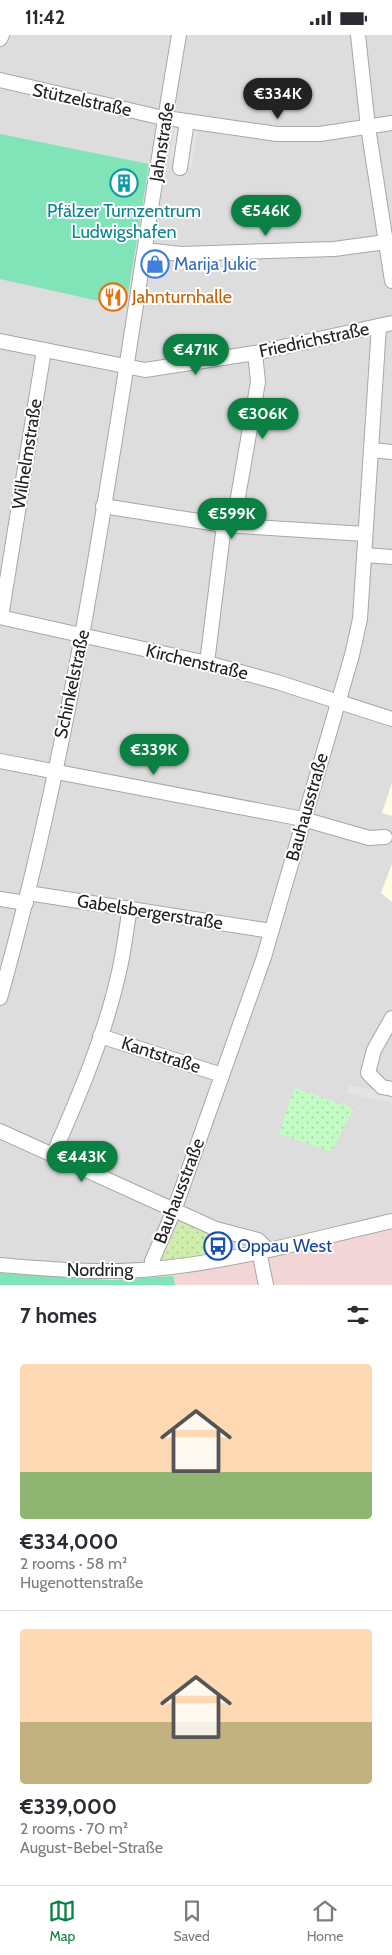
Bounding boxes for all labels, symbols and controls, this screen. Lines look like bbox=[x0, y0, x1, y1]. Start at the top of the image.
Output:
text: 11:42 bbox=[25, 6, 65, 29]
pin: €334K bbox=[243, 77, 313, 120]
street label: Stützelstraße bbox=[30, 79, 134, 121]
text: €334K bbox=[254, 84, 302, 103]
street label: Jahnstraße bbox=[145, 101, 179, 184]
building icon: Pfälzer Turnzentrum Ludwigshafen bbox=[109, 168, 139, 198]
pin: €546K bbox=[231, 195, 301, 237]
place label: Pfälzer Turnzentrum Ludwigshafen bbox=[47, 200, 201, 243]
text: €546K bbox=[242, 201, 290, 220]
shop icon: Marija Jukic bbox=[140, 249, 170, 279]
place label: Marija Jukic bbox=[174, 253, 257, 275]
restaurant icon: Jahnturnhalle bbox=[98, 282, 128, 312]
place label: Jahnturnhalle bbox=[131, 286, 232, 308]
street label: Friedrichstraße bbox=[257, 318, 371, 362]
pin: €471K bbox=[161, 333, 231, 376]
text: €471K bbox=[174, 340, 218, 359]
street label: Wilhelmstraße bbox=[7, 397, 47, 511]
pin: €306K bbox=[228, 397, 298, 440]
text: €306K bbox=[238, 404, 288, 423]
pin: €599K bbox=[197, 497, 267, 540]
text: €599K bbox=[209, 504, 255, 523]
street label: Schinkelstraße bbox=[50, 628, 94, 740]
street label: Kirchenstraße bbox=[144, 640, 250, 684]
pin: €339K bbox=[119, 733, 189, 776]
text: €339K bbox=[131, 740, 177, 759]
street label: Bauhausstraße bbox=[281, 750, 333, 864]
street label: Gabelsbergerstraße bbox=[75, 890, 225, 934]
street label: Kantstraße bbox=[119, 1032, 203, 1078]
street label: Bauhausstraße bbox=[149, 1135, 209, 1247]
pin: €443K bbox=[47, 1141, 117, 1183]
text: €443K bbox=[58, 1147, 106, 1166]
bus stop icon: Oppau West bbox=[203, 1231, 233, 1261]
place label: Oppau West bbox=[237, 1235, 332, 1257]
street label: Nordring bbox=[67, 1259, 134, 1281]
icon: filters bbox=[344, 1301, 372, 1329]
text: 7 homes bbox=[20, 1303, 97, 1328]
icon: home bbox=[151, 1396, 241, 1486]
text: €334,000 bbox=[20, 1529, 118, 1554]
text: 2 rooms · 58 m² bbox=[20, 1554, 127, 1573]
text: Hugenottenstraße bbox=[20, 1573, 143, 1592]
icon: home bbox=[151, 1662, 241, 1752]
text: €339,000 bbox=[20, 1794, 117, 1819]
text: 2 rooms · 70 m² bbox=[20, 1819, 128, 1838]
text: August-Bebel-Straße bbox=[20, 1838, 163, 1857]
tab: Map bbox=[48, 1897, 76, 1945]
tab: Saved bbox=[173, 1897, 210, 1945]
tab: Home bbox=[307, 1897, 344, 1945]

